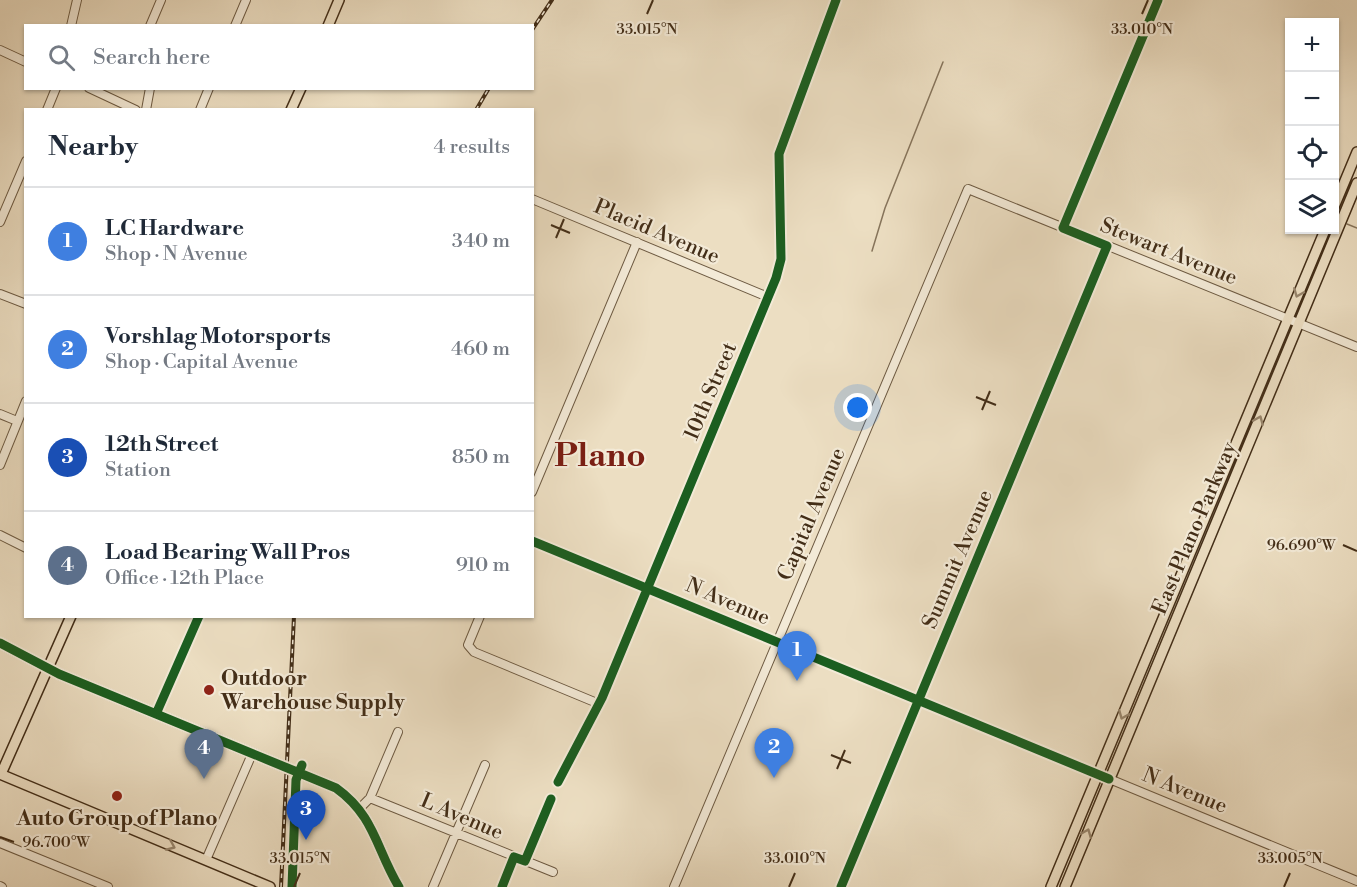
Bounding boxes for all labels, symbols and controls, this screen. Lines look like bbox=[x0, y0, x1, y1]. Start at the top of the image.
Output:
map controls bbox=[1285, 18, 1339, 234]
button: + bbox=[1285, 18, 1339, 72]
text: 33.015°N bbox=[617, 20, 677, 39]
text: 33.010°N bbox=[1111, 20, 1173, 39]
search box bbox=[24, 24, 534, 90]
icon: search bbox=[45, 41, 78, 74]
text: Search here bbox=[93, 44, 210, 71]
button: − bbox=[1285, 72, 1339, 126]
button: locate bbox=[1285, 126, 1339, 180]
text: Nearby bbox=[48, 131, 138, 163]
text: 4 results bbox=[433, 135, 510, 160]
button: layers bbox=[1285, 180, 1339, 234]
street label: Placid Avenue bbox=[590, 194, 723, 270]
street label: Stewart Avenue bbox=[1096, 213, 1241, 291]
text: LC Hardware bbox=[105, 215, 244, 242]
text: 1 bbox=[63, 229, 72, 254]
text: 340 m bbox=[452, 229, 510, 254]
text: Shop · N Avenue bbox=[105, 242, 248, 267]
one-way arrow bbox=[1293, 287, 1305, 298]
text: Vorshlag Motorsports bbox=[105, 323, 331, 350]
text: 2 bbox=[61, 337, 74, 362]
text: 460 m bbox=[451, 337, 510, 362]
street label: 10th Street bbox=[679, 338, 743, 444]
text: Shop · Capital Avenue bbox=[105, 350, 298, 375]
your location bbox=[843, 393, 872, 422]
one-way arrow bbox=[1252, 416, 1264, 427]
text: 12th Street bbox=[105, 431, 218, 458]
district label: Plano bbox=[554, 436, 646, 477]
street label: East Plano Parkway bbox=[1147, 437, 1243, 619]
street label: Capital Avenue bbox=[772, 444, 852, 585]
text: 3 bbox=[61, 445, 74, 470]
text: 850 m bbox=[452, 445, 510, 470]
text: Station bbox=[105, 458, 171, 483]
street label: Summit Avenue bbox=[917, 486, 999, 633]
text: 96.690°W bbox=[1267, 536, 1336, 555]
text: Load Bearing Wall Pros bbox=[105, 539, 350, 566]
text: 4 bbox=[61, 553, 74, 578]
text: 910 m bbox=[456, 553, 510, 578]
text: Office · 12th Place bbox=[105, 566, 264, 591]
street label: N Avenue bbox=[681, 573, 774, 631]
pin: 1 bbox=[778, 632, 816, 681]
place label: Outdoor Warehouse Supply bbox=[220, 666, 405, 716]
marker: Outdoor Warehouse Supply bbox=[202, 683, 216, 697]
one-way arrow bbox=[1118, 708, 1130, 719]
pin: 2 bbox=[754, 728, 794, 778]
pin: 4 bbox=[184, 730, 224, 779]
street label: N Avenue bbox=[1138, 762, 1231, 820]
street label: L Avenue bbox=[416, 788, 507, 846]
marker: Auto Group of Plano bbox=[110, 789, 124, 803]
pin: 3 bbox=[286, 790, 326, 840]
place label: Auto Group of Plano bbox=[15, 806, 218, 832]
one-way arrow bbox=[1080, 828, 1092, 839]
text: 96.700°W bbox=[22, 833, 90, 852]
one-way arrow bbox=[165, 839, 176, 851]
text: 33.015°N bbox=[270, 849, 330, 868]
text: 33.010°N bbox=[764, 849, 826, 868]
text: 33.005°N bbox=[1258, 849, 1322, 868]

